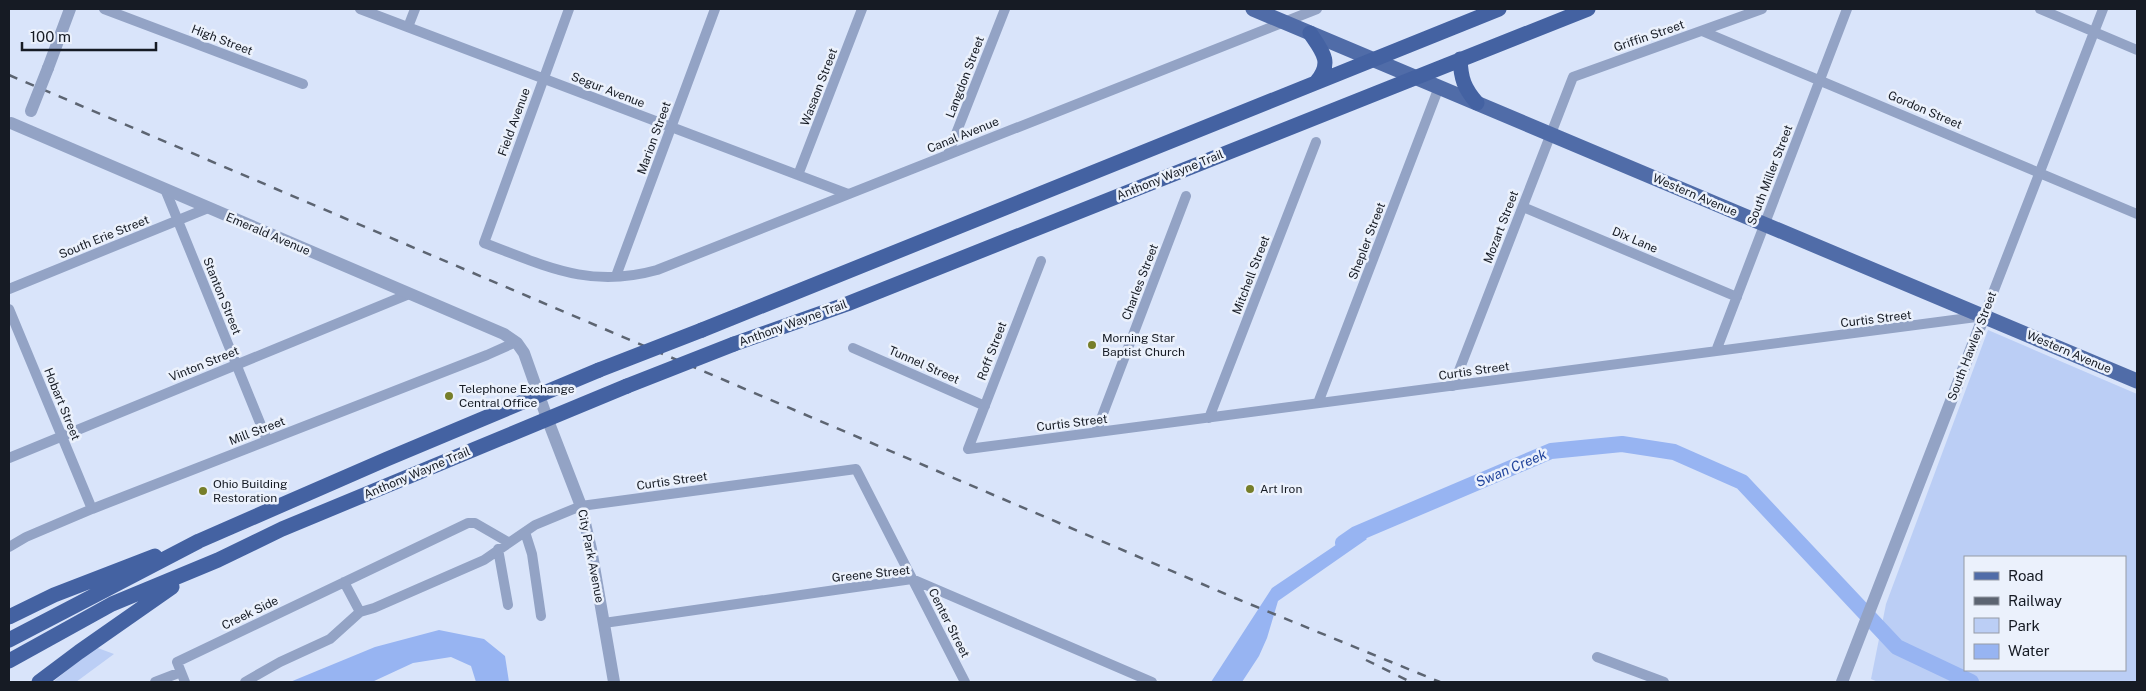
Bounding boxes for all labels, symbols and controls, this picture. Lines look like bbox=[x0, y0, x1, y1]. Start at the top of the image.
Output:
street label: Griffin Street bbox=[1612, 17, 1686, 55]
scale bar bbox=[22, 20, 156, 52]
street label: High Street bbox=[189, 22, 255, 58]
text: 100 m bbox=[30, 28, 71, 45]
street label: Langdon Street bbox=[943, 34, 987, 120]
street label: Wasaon Street bbox=[798, 46, 840, 128]
street label: Segur Avenue bbox=[569, 69, 647, 111]
street label: Field Avenue bbox=[495, 86, 533, 158]
street label: Gordon Street bbox=[1886, 88, 1964, 132]
street label: Marion Street bbox=[634, 99, 674, 176]
street label: Canal Avenue bbox=[925, 114, 1001, 156]
street label: South Miller Street bbox=[1744, 123, 1796, 227]
street label: Anthony Wayne Trail bbox=[1114, 147, 1226, 203]
street label: Western Avenue bbox=[1651, 171, 1740, 219]
street label: Mozart Street bbox=[1481, 188, 1521, 265]
street label: Shepler Street bbox=[1346, 200, 1388, 282]
street label: Emerald Avenue bbox=[224, 210, 312, 258]
street label: South Erie Street bbox=[57, 212, 151, 261]
street label: Dix Lane bbox=[1610, 224, 1660, 256]
street label: Mitchell Street bbox=[1230, 233, 1273, 316]
street label: Charles Street bbox=[1119, 242, 1161, 322]
street label: Stanton Street bbox=[200, 255, 244, 337]
street label: South Hawley Street bbox=[1945, 289, 1999, 402]
street label: Anthony Wayne Trail bbox=[737, 297, 849, 349]
street label: Curtis Street bbox=[1840, 308, 1913, 330]
street label: Roff Street bbox=[974, 319, 1010, 382]
street label: Western Avenue bbox=[2025, 328, 2114, 376]
place label: Morning Star Baptist Church bbox=[1102, 331, 1185, 359]
marker: Morning Star Baptist Church bbox=[1086, 339, 1098, 351]
street label: Tunnel Street bbox=[887, 343, 962, 387]
street label: Vinton Street bbox=[167, 344, 241, 384]
street label: Curtis Street bbox=[1438, 359, 1511, 383]
street label: Hobart Street bbox=[41, 366, 83, 443]
place label: Telephone Exchange Central Office bbox=[459, 382, 575, 410]
marker: Telephone Exchange Central Office bbox=[443, 390, 455, 402]
street label: Curtis Street bbox=[1036, 412, 1109, 434]
street label: Mill Street bbox=[227, 414, 287, 448]
street label: Anthony Wayne Trail bbox=[362, 444, 473, 502]
water label: Swan Creek bbox=[1473, 446, 1549, 490]
street label: Curtis Street bbox=[636, 469, 709, 493]
place label: Ohio Building Restoration bbox=[213, 477, 287, 505]
place label: Art Iron bbox=[1260, 482, 1302, 496]
marker: Art Iron bbox=[1244, 483, 1256, 495]
marker: Ohio Building Restoration bbox=[197, 485, 209, 497]
street label: City Park Avenue bbox=[575, 508, 607, 604]
legend bbox=[1964, 556, 2126, 671]
street label: Greene Street bbox=[831, 563, 911, 585]
text: Road bbox=[2008, 567, 2044, 584]
street label: Center Street bbox=[926, 586, 973, 660]
text: Railway bbox=[2008, 592, 2062, 609]
street label: Creek Side bbox=[219, 593, 281, 633]
text: Park bbox=[2008, 617, 2040, 634]
text: Water bbox=[2008, 642, 2050, 659]

